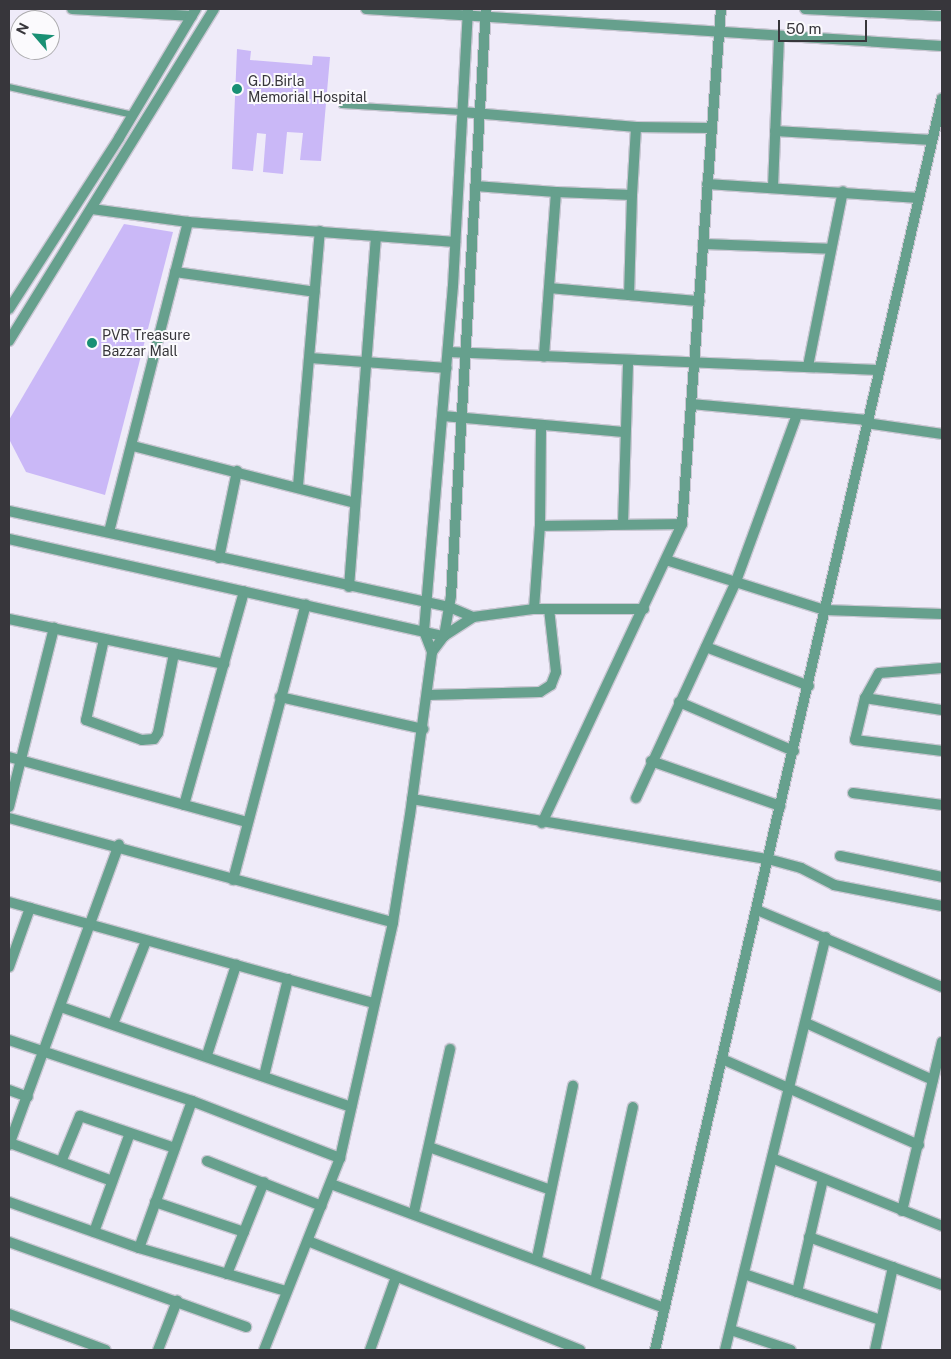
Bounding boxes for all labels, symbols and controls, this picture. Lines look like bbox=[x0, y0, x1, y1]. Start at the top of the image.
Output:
north arrow bbox=[10, 10, 60, 60]
scale bar bbox=[781, 10, 870, 42]
text: N bbox=[13, 20, 32, 37]
text: 50 m bbox=[786, 20, 821, 37]
place label: G.D.Birla Memorial Hospital bbox=[248, 73, 367, 105]
marker: G.D.Birla Memorial Hospital bbox=[230, 82, 244, 96]
place label: PVR Treasure Bazzar Mall bbox=[102, 327, 191, 360]
marker: PVR Treasure Bazzar Mall bbox=[86, 337, 98, 349]

